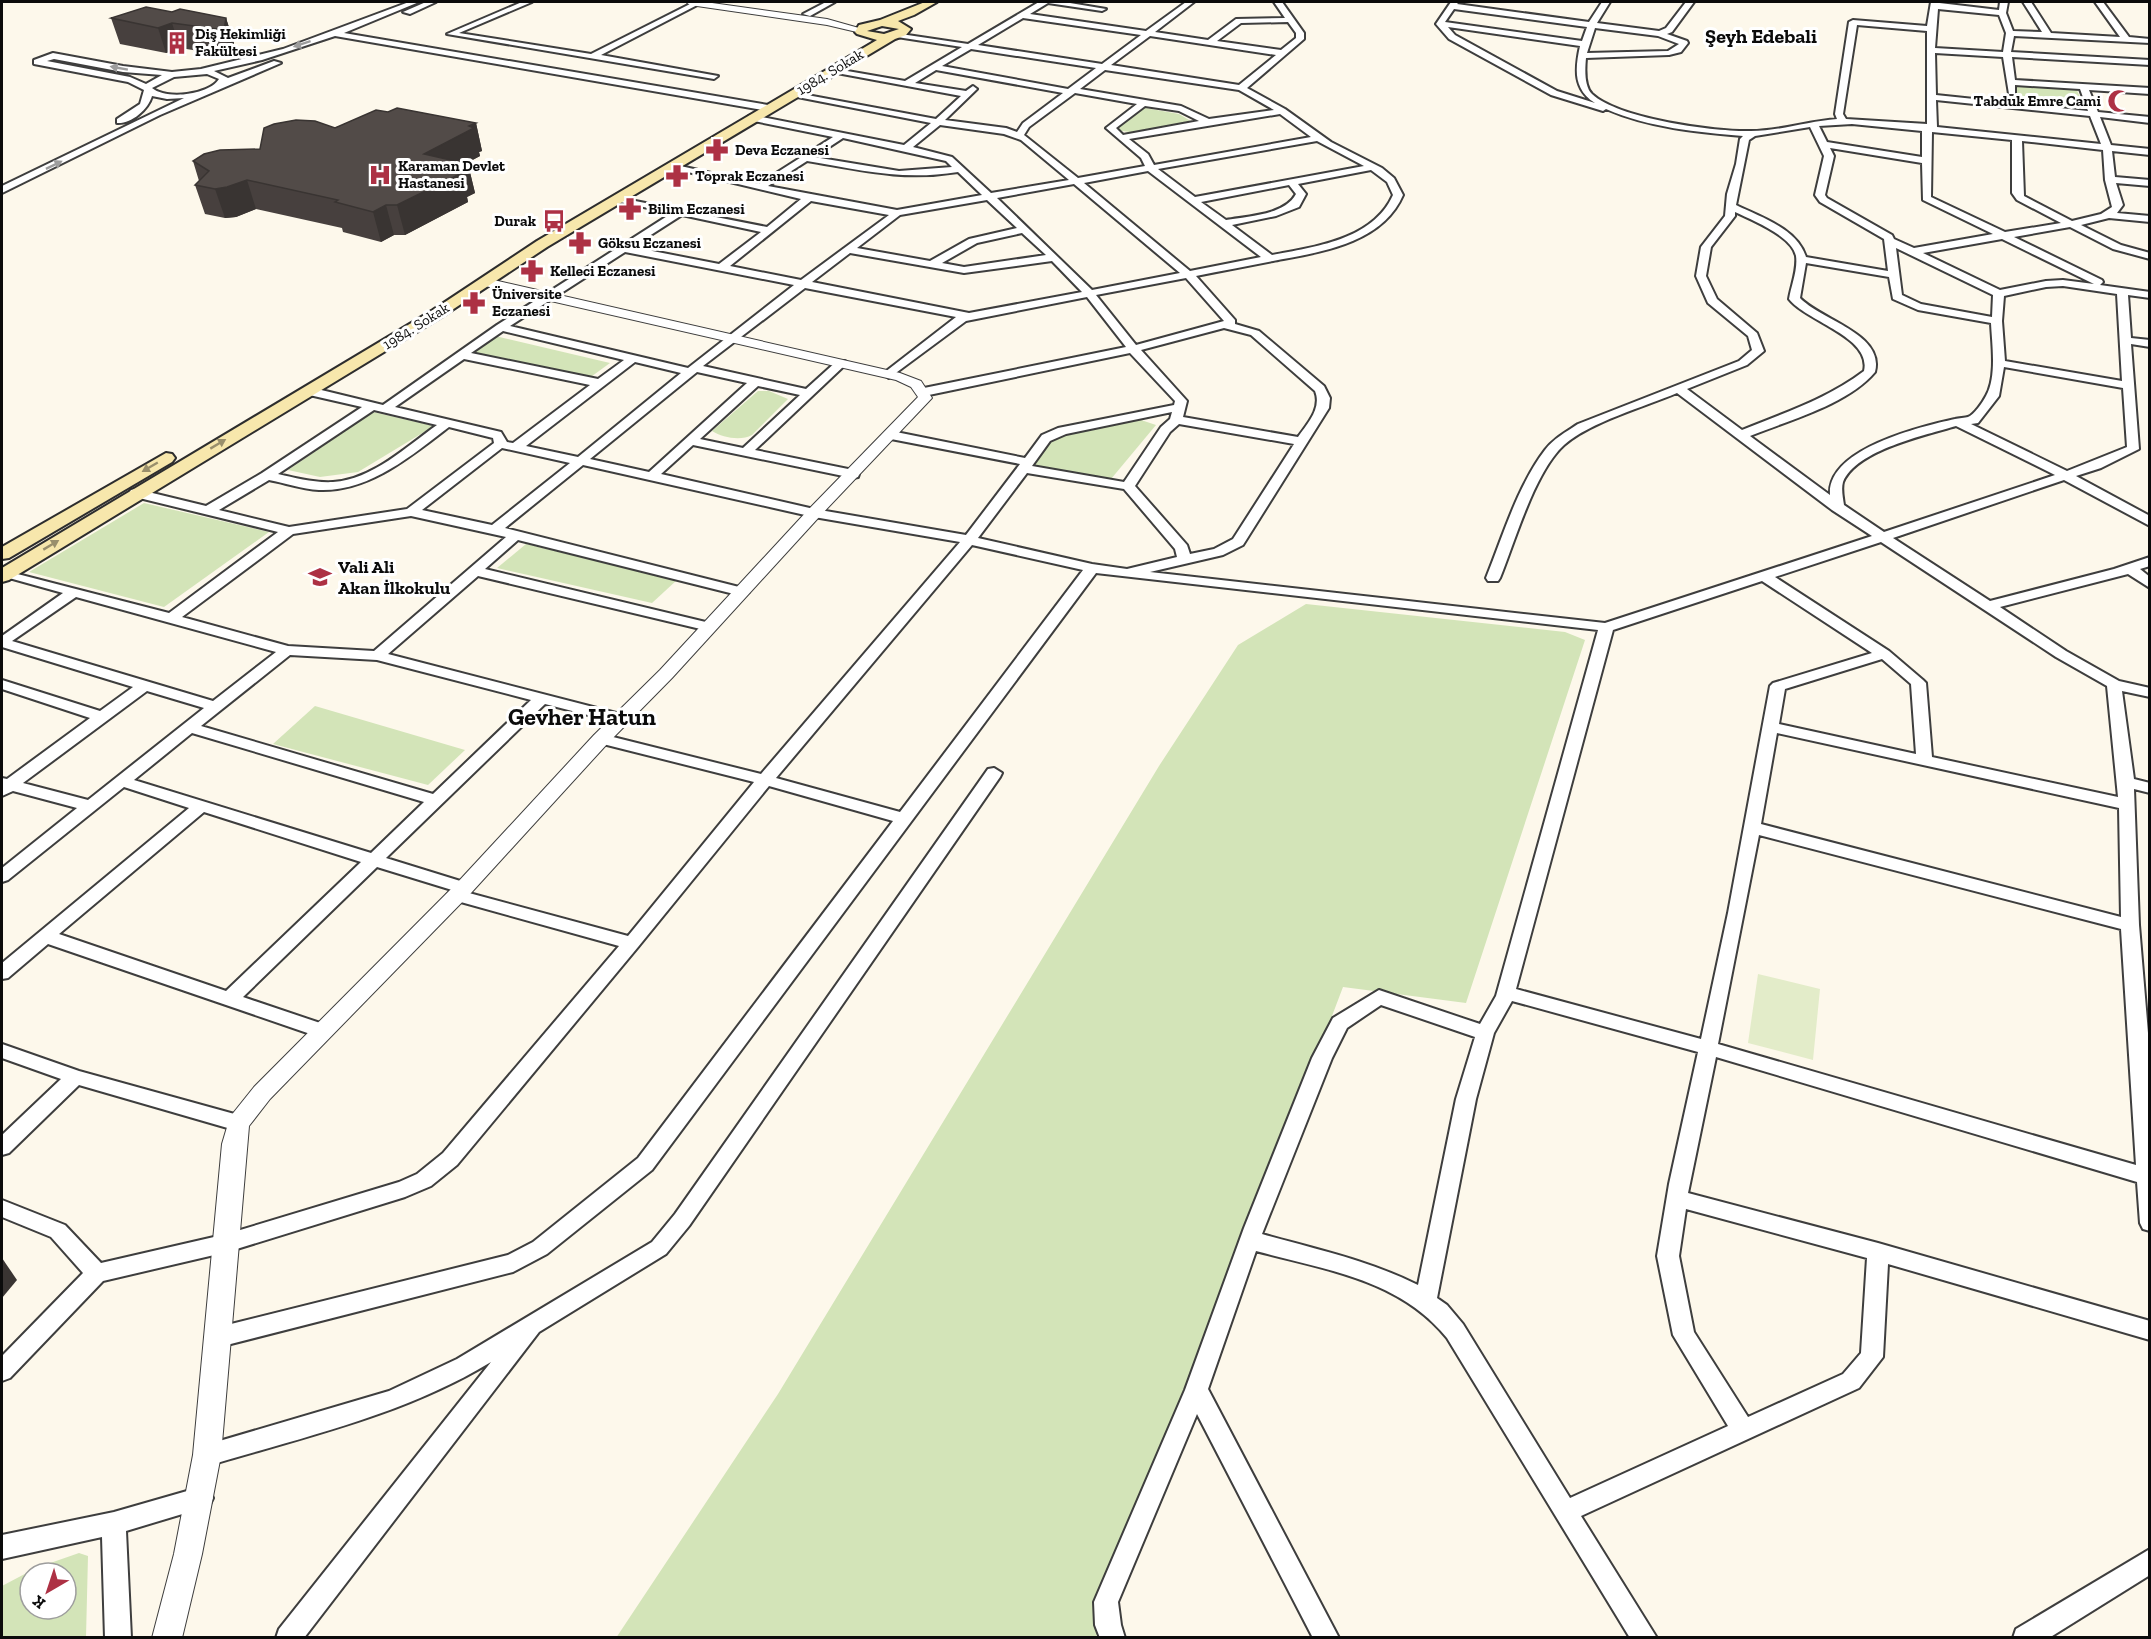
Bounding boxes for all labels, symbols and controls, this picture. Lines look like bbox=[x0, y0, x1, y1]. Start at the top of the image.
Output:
district label: Şeyh Edebali bbox=[1705, 24, 1817, 48]
place label: Diş Hekimliği Fakültesi bbox=[195, 25, 286, 60]
building icon: Diş Hekimliği Fakültesi bbox=[164, 30, 190, 56]
one-way arrow bbox=[293, 40, 311, 50]
street label: 1984. Sokak bbox=[793, 45, 867, 99]
one-way arrow bbox=[110, 64, 129, 73]
mosque icon: Tabduk Emre Cami bbox=[2106, 88, 2132, 114]
place label: Tabduk Emre Cami bbox=[1974, 92, 2102, 110]
pharmacy icon: Deva Eczanesi bbox=[704, 137, 730, 163]
place label: Deva Eczanesi bbox=[735, 141, 829, 159]
place label: Karaman Devlet Hastanesi bbox=[398, 157, 506, 192]
one-way arrow bbox=[46, 160, 63, 169]
hospital icon: Karaman Devlet Hastanesi bbox=[367, 162, 393, 188]
pharmacy icon: Toprak Eczanesi bbox=[664, 163, 690, 189]
place label: Toprak Eczanesi bbox=[695, 167, 805, 185]
pharmacy icon: Bilim Eczanesi bbox=[617, 196, 643, 222]
place label: Bilim Eczanesi bbox=[648, 200, 745, 218]
bus stop icon: Durak bbox=[541, 208, 567, 234]
place label: Durak bbox=[494, 212, 537, 230]
pharmacy icon: Göksu Eczanesi bbox=[567, 230, 593, 256]
place label: Göksu Eczanesi bbox=[598, 234, 702, 252]
pharmacy icon: Kelleci Eczanesi bbox=[519, 258, 545, 284]
place label: Kelleci Eczanesi bbox=[550, 262, 656, 280]
place label: Üniversite Eczanesi bbox=[492, 285, 562, 320]
pharmacy icon: Üniversite Eczanesi bbox=[461, 290, 487, 316]
street label: 1984. Sokak bbox=[379, 298, 453, 354]
one-way arrow bbox=[210, 439, 226, 450]
one-way arrow bbox=[142, 461, 158, 472]
one-way arrow bbox=[43, 540, 60, 550]
place label: Vali Ali Akan İlkokulu bbox=[338, 556, 451, 599]
school or university icon: Vali Ali Akan İlkokulu bbox=[307, 564, 333, 590]
district label: Gevher Hatun bbox=[508, 702, 656, 731]
north arrow bbox=[18, 1561, 78, 1621]
text: K bbox=[29, 1591, 49, 1613]

